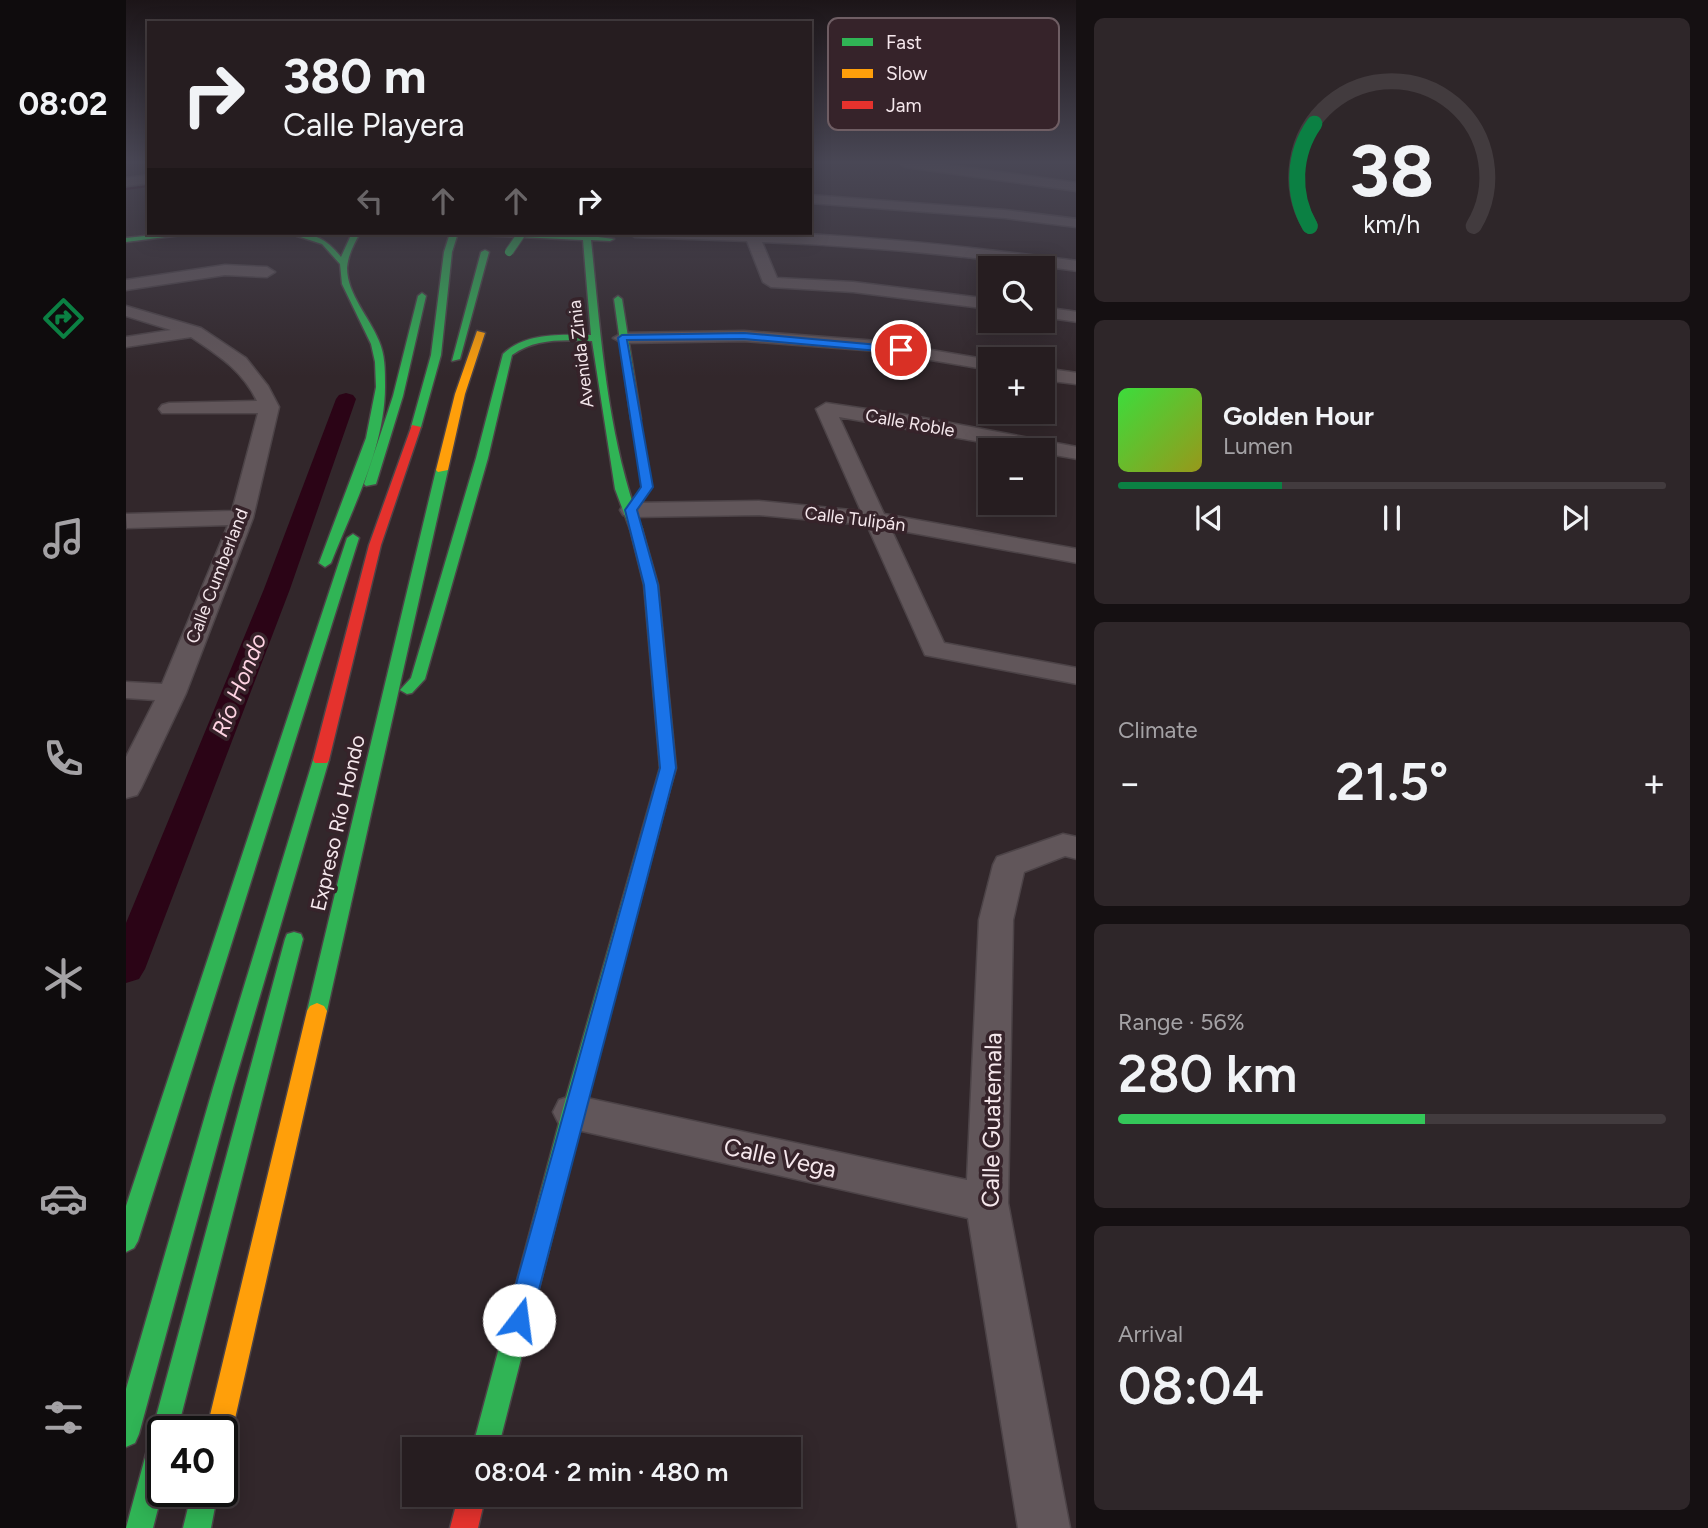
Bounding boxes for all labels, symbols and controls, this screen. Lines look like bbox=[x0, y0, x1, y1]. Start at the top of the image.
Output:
legend bbox=[828, 18, 1059, 130]
text: Fast bbox=[886, 31, 922, 54]
text: 380 m bbox=[283, 46, 426, 105]
icon: right bbox=[168, 49, 259, 140]
text: Slow bbox=[886, 62, 928, 85]
text: 08:02 bbox=[18, 85, 108, 123]
text: Jam bbox=[886, 94, 922, 117]
text: Calle Playera bbox=[283, 106, 465, 144]
text: 38 bbox=[1349, 127, 1435, 214]
icon: left bbox=[351, 182, 389, 220]
icon: ahead bbox=[424, 182, 462, 220]
icon: ahead bbox=[497, 182, 535, 220]
icon: right bbox=[570, 182, 608, 220]
text: km/h bbox=[1363, 209, 1421, 239]
map controls bbox=[978, 256, 1055, 515]
button: search bbox=[978, 256, 1055, 333]
icon: directions bbox=[39, 294, 88, 343]
street label: Avenida Zinia bbox=[563, 299, 599, 409]
pin bbox=[871, 320, 931, 380]
icon: arrive bbox=[882, 331, 920, 369]
button: + bbox=[978, 347, 1055, 424]
text: Golden Hour bbox=[1223, 400, 1374, 432]
street label: Calle Roble bbox=[864, 404, 957, 442]
text: Lumen bbox=[1223, 432, 1293, 460]
button: − bbox=[978, 438, 1055, 515]
icon: previous bbox=[1190, 499, 1228, 537]
icon: pause bbox=[1373, 499, 1411, 537]
icon: next bbox=[1556, 499, 1594, 537]
street label: Calle Tulipán bbox=[803, 502, 907, 536]
street label: Calle Cumberland bbox=[181, 505, 253, 647]
icon: music bbox=[39, 514, 88, 563]
water label: Río Hondo bbox=[206, 629, 272, 741]
text: Climate bbox=[1118, 716, 1197, 744]
street label: Expreso Río Hondo bbox=[305, 732, 370, 913]
icon: phone bbox=[39, 734, 88, 783]
text: 21.5° bbox=[1335, 751, 1449, 813]
text: − bbox=[1118, 760, 1142, 806]
text: + bbox=[1642, 760, 1666, 806]
icon: climate bbox=[39, 954, 88, 1003]
text: Range · 56% bbox=[1118, 1008, 1245, 1036]
street label: Calle Guatemala bbox=[975, 1032, 1008, 1208]
text: 280 km bbox=[1118, 1043, 1297, 1105]
street label: Calle Vega bbox=[721, 1131, 839, 1184]
icon: car bbox=[39, 1174, 88, 1223]
position arrow bbox=[482, 1283, 556, 1357]
text: Arrival bbox=[1118, 1320, 1183, 1348]
text: 08:04 bbox=[1118, 1355, 1264, 1417]
icon: filters bbox=[39, 1393, 88, 1442]
speed limit sign: 40 bbox=[147, 1416, 238, 1507]
text: 08:04 · 2 min · 480 m bbox=[474, 1456, 729, 1488]

